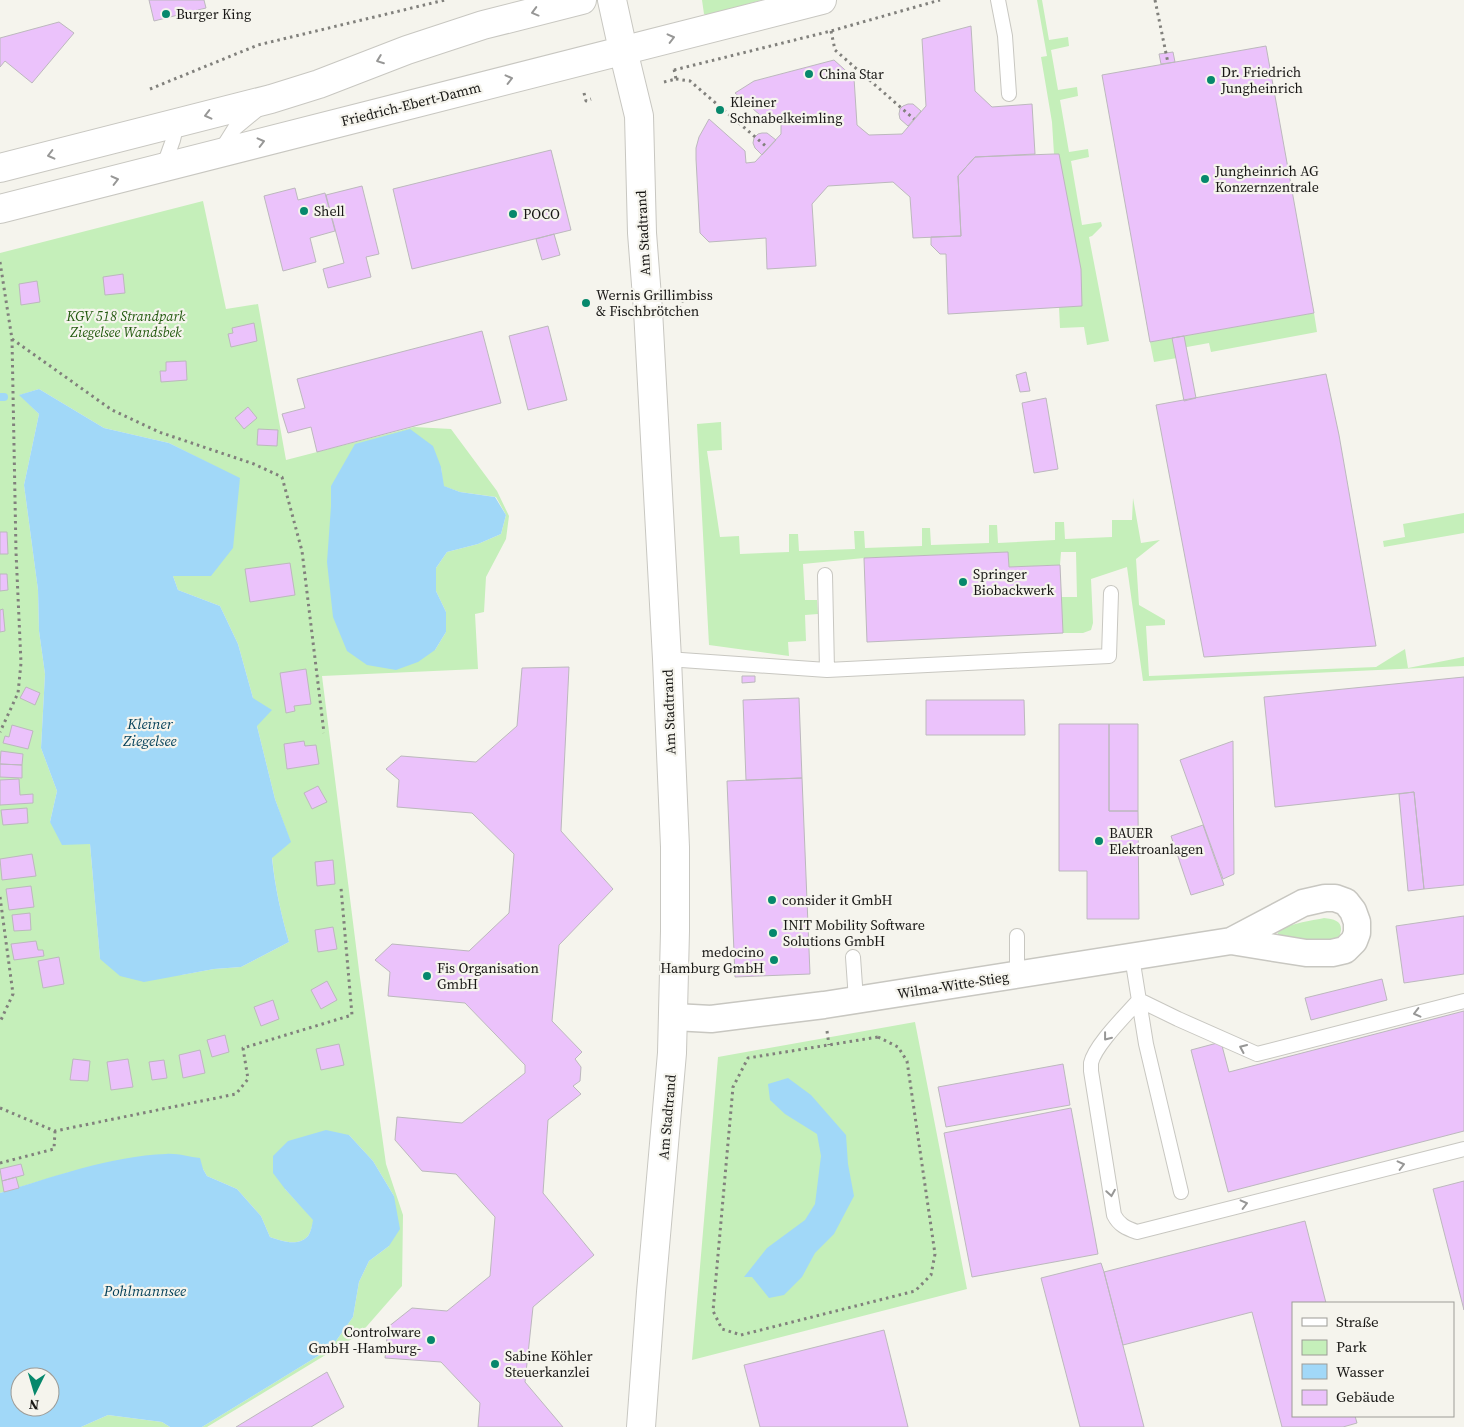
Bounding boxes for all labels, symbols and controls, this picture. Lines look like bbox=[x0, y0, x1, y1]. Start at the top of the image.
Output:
place label: Burger King bbox=[176, 4, 251, 24]
one-way arrow bbox=[530, 6, 539, 17]
marker: Burger King bbox=[160, 8, 172, 20]
one-way arrow bbox=[666, 33, 675, 44]
one-way arrow bbox=[376, 54, 384, 64]
place label: Dr. Friedrich Jungheinrich bbox=[1220, 62, 1303, 98]
place label: China Star bbox=[819, 64, 884, 84]
marker: China Star bbox=[803, 68, 815, 80]
one-way arrow bbox=[505, 74, 514, 85]
marker: Dr. Friedrich Jungheinrich bbox=[1205, 74, 1217, 86]
street label: Friedrich-Ebert-Damm bbox=[339, 77, 483, 131]
place label: Kleiner Schnabelkeimling bbox=[730, 92, 843, 128]
marker: Kleiner Schnabelkeimling bbox=[714, 104, 726, 116]
one-way arrow bbox=[204, 109, 213, 120]
one-way arrow bbox=[256, 137, 265, 148]
one-way arrow bbox=[46, 149, 55, 160]
place label: Jungheinrich AG Konzernzentrale bbox=[1214, 161, 1319, 197]
marker: Jungheinrich AG Konzernzentrale bbox=[1199, 173, 1211, 185]
one-way arrow bbox=[111, 175, 120, 186]
street label: Am Stadtrand bbox=[631, 190, 655, 276]
place label: Shell bbox=[314, 201, 345, 221]
place label: POCO bbox=[523, 204, 560, 224]
marker: Shell bbox=[298, 205, 310, 217]
marker: POCO bbox=[507, 208, 519, 220]
place label: Wernis Grillimbiss & Fischbrötchen bbox=[596, 285, 713, 321]
marker: Wernis Grillimbiss & Fischbrötchen bbox=[580, 297, 592, 309]
park label: KGV 518 Strandpark Ziegelsee Wandsbek bbox=[66, 306, 186, 342]
place label: Springer Biobackwerk bbox=[973, 564, 1054, 600]
marker: Springer Biobackwerk bbox=[957, 576, 969, 588]
street label: Am Stadtrand bbox=[658, 669, 680, 755]
water label: Kleiner Ziegelsee bbox=[122, 713, 177, 751]
place label: BAUER Elektroanlagen bbox=[1109, 823, 1204, 859]
marker: BAUER Elektroanlagen bbox=[1093, 835, 1105, 847]
place label: consider it GmbH bbox=[782, 890, 893, 910]
marker: consider it GmbH bbox=[766, 894, 778, 906]
place label: INIT Mobility Software Solutions GmbH bbox=[783, 915, 925, 951]
marker: INIT Mobility Software Solutions GmbH bbox=[767, 927, 779, 939]
place label: medocino Hamburg GmbH bbox=[660, 942, 764, 978]
marker: medocino Hamburg GmbH bbox=[768, 954, 780, 966]
place label: Fis Organisation GmbH bbox=[437, 958, 539, 994]
street label: Wilma-Witte-Stieg bbox=[896, 966, 1010, 1004]
marker: Fis Organisation GmbH bbox=[421, 970, 433, 982]
one-way arrow bbox=[1412, 1007, 1421, 1018]
one-way arrow bbox=[1105, 1031, 1113, 1040]
one-way arrow bbox=[1239, 1043, 1248, 1054]
street label: Am Stadtrand bbox=[653, 1073, 681, 1161]
one-way arrow bbox=[1397, 1160, 1406, 1171]
one-way arrow bbox=[1105, 1188, 1115, 1197]
one-way arrow bbox=[1239, 1200, 1247, 1210]
water label: Pohlmannsee bbox=[103, 1280, 186, 1301]
legend bbox=[1292, 1302, 1454, 1417]
text: Straße bbox=[1336, 1311, 1379, 1332]
place label: Controlware GmbH -Hamburg- bbox=[308, 1322, 421, 1358]
marker: Controlware GmbH -Hamburg- bbox=[425, 1334, 437, 1346]
text: Park bbox=[1336, 1336, 1368, 1357]
place label: Sabine Köhler Steuerkanzlei bbox=[505, 1346, 593, 1382]
marker: Sabine Köhler Steuerkanzlei bbox=[489, 1358, 501, 1370]
text: Wasser bbox=[1336, 1361, 1385, 1382]
north arrow bbox=[10, 1367, 60, 1417]
text: Gebäude bbox=[1336, 1386, 1395, 1407]
text: N bbox=[28, 1395, 40, 1415]

